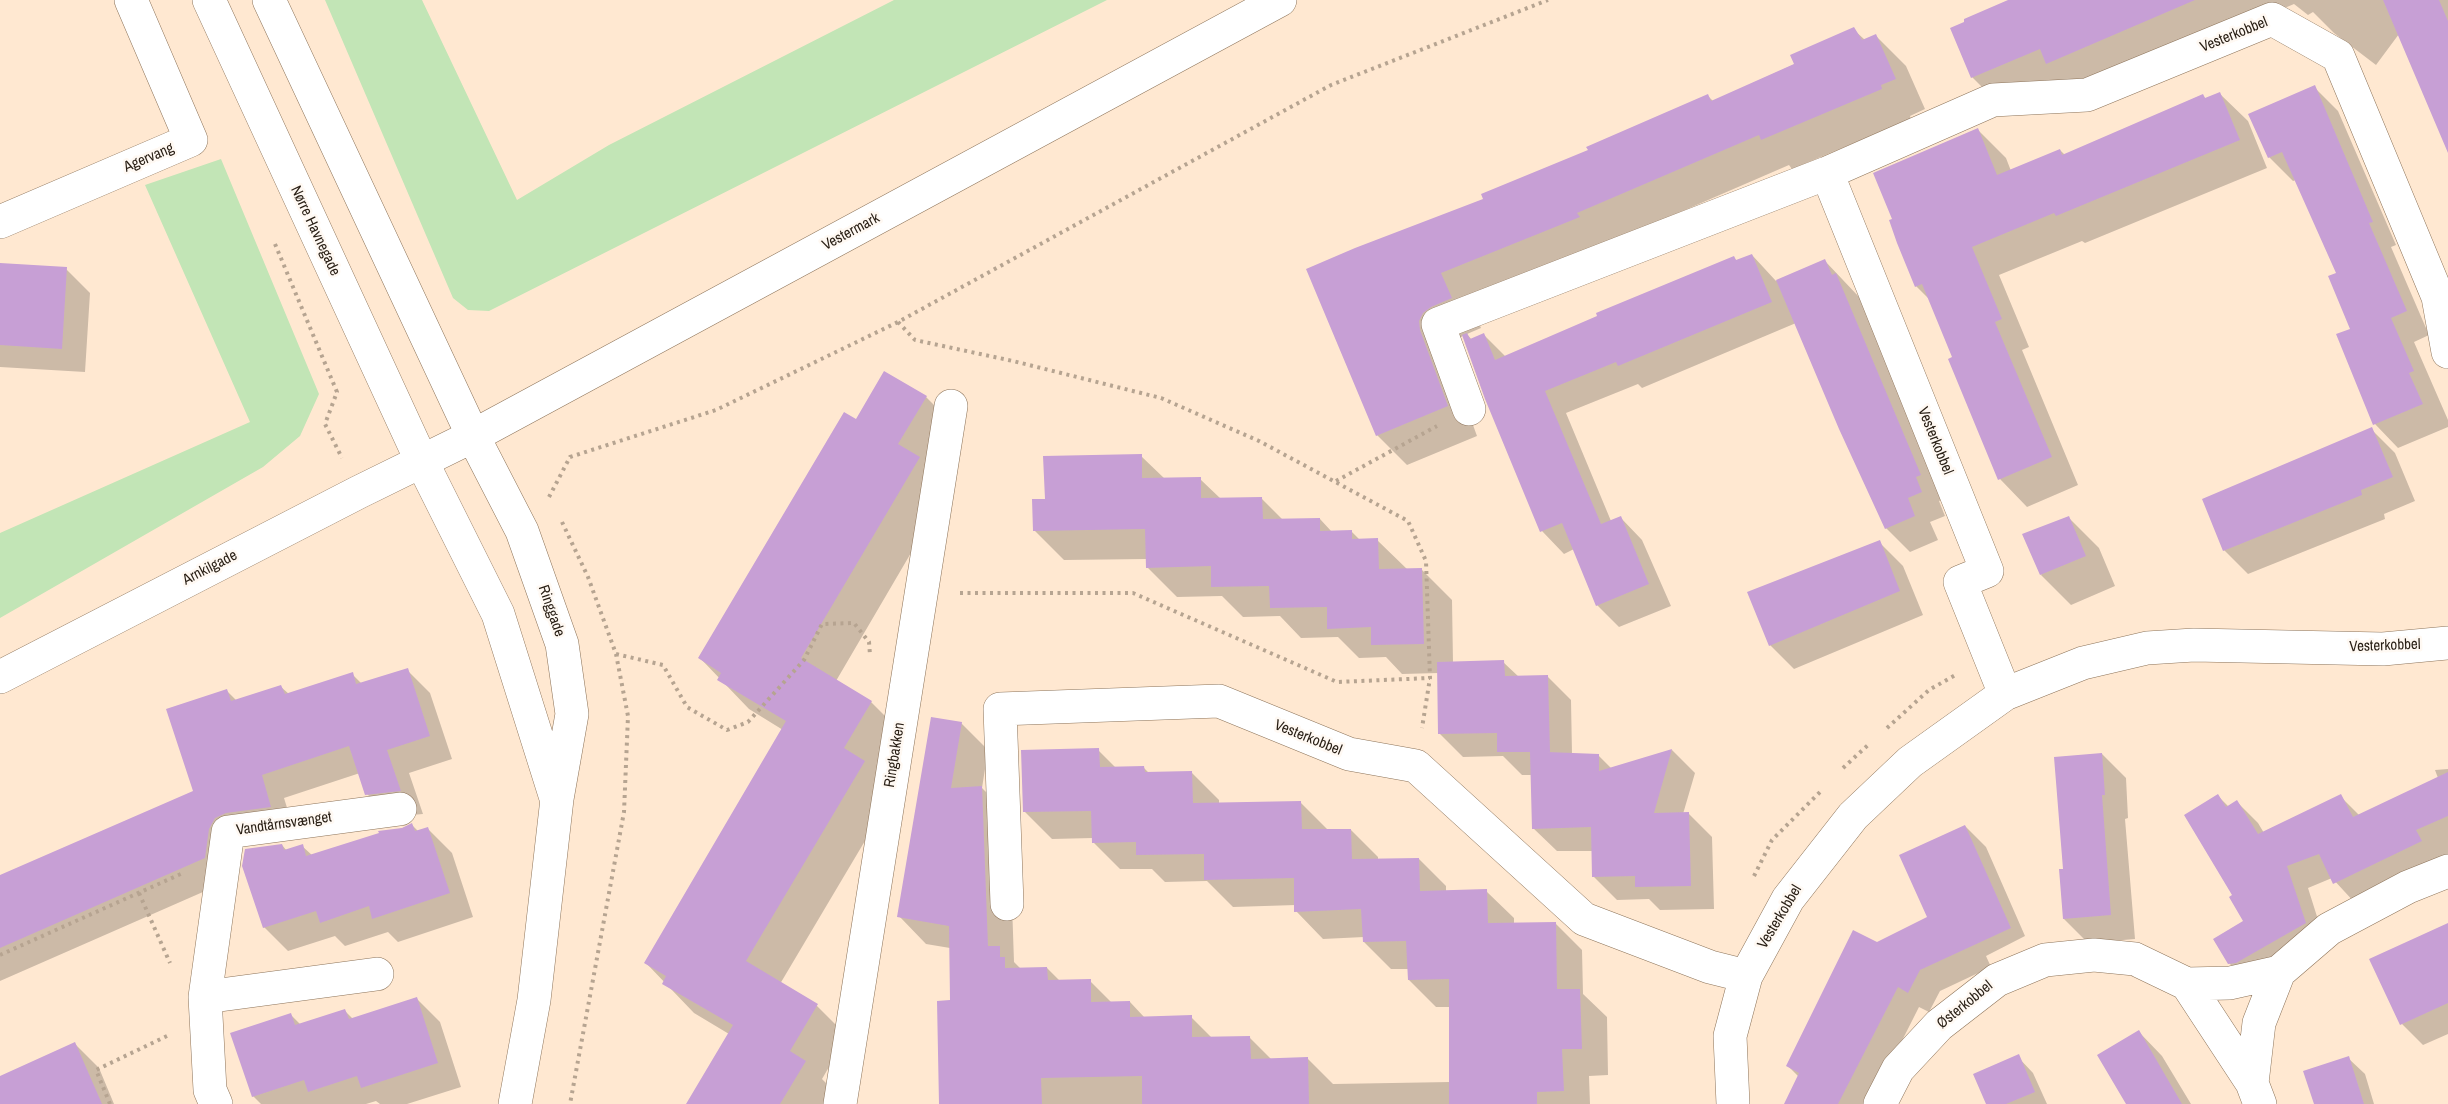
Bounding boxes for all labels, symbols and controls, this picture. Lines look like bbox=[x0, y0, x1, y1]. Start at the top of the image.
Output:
street label: Vesterkobbel bbox=[2198, 13, 2270, 57]
street label: Agervang bbox=[121, 139, 177, 177]
street label: Nørre Havnegade bbox=[286, 183, 344, 279]
street label: Vestermark bbox=[819, 209, 883, 255]
street label: Vesterkobbel bbox=[1913, 405, 1957, 477]
street label: Arnkilgade bbox=[180, 547, 240, 589]
street label: Ringgade bbox=[534, 583, 568, 639]
street label: Vesterkobbel bbox=[2349, 636, 2421, 656]
street label: Vesterkobbel bbox=[1272, 716, 1344, 760]
street label: Ringbakken bbox=[881, 721, 909, 789]
street label: Vandtårnsvænget bbox=[235, 808, 333, 840]
street label: Vesterkobbel bbox=[1754, 882, 1806, 952]
street label: Østerkobbel bbox=[1934, 977, 1996, 1033]

